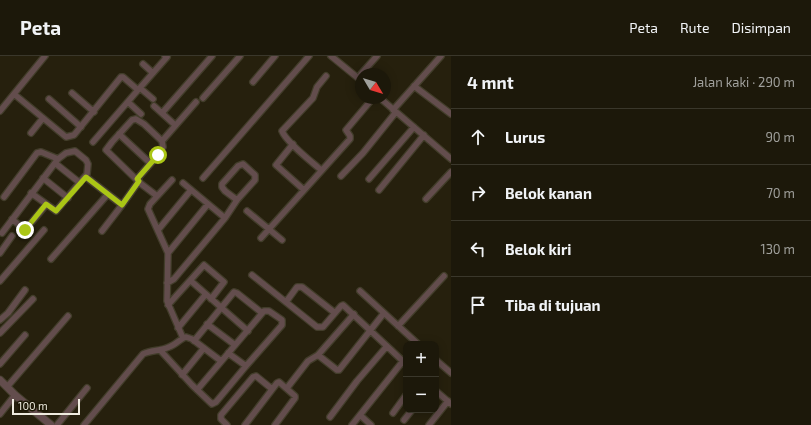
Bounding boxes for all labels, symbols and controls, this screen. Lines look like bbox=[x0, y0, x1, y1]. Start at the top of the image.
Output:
text: Peta bbox=[20, 16, 61, 39]
text: Peta bbox=[629, 19, 658, 36]
text: Rute bbox=[680, 19, 709, 36]
text: Disimpan bbox=[731, 19, 791, 36]
north arrow bbox=[355, 68, 391, 104]
text: 4 mnt bbox=[467, 72, 514, 92]
text: Jalan kaki · 290 m bbox=[693, 74, 795, 90]
icon: ahead bbox=[467, 126, 489, 148]
text: Lurus bbox=[505, 128, 545, 146]
text: 90 m bbox=[765, 129, 795, 145]
route start bbox=[149, 146, 167, 164]
icon: right bbox=[467, 182, 489, 204]
text: Belok kanan bbox=[505, 184, 592, 202]
text: 70 m bbox=[766, 185, 795, 201]
route end bbox=[16, 221, 34, 239]
icon: left bbox=[467, 238, 489, 260]
text: Belok kiri bbox=[505, 240, 571, 258]
text: 130 m bbox=[760, 241, 795, 257]
icon: arrive bbox=[467, 294, 489, 316]
text: Tiba di tujuan bbox=[505, 296, 601, 314]
map controls bbox=[403, 341, 439, 413]
button: + bbox=[403, 341, 439, 377]
button: − bbox=[403, 377, 439, 413]
scale bar bbox=[12, 397, 80, 416]
text: 100 m bbox=[18, 399, 48, 412]

